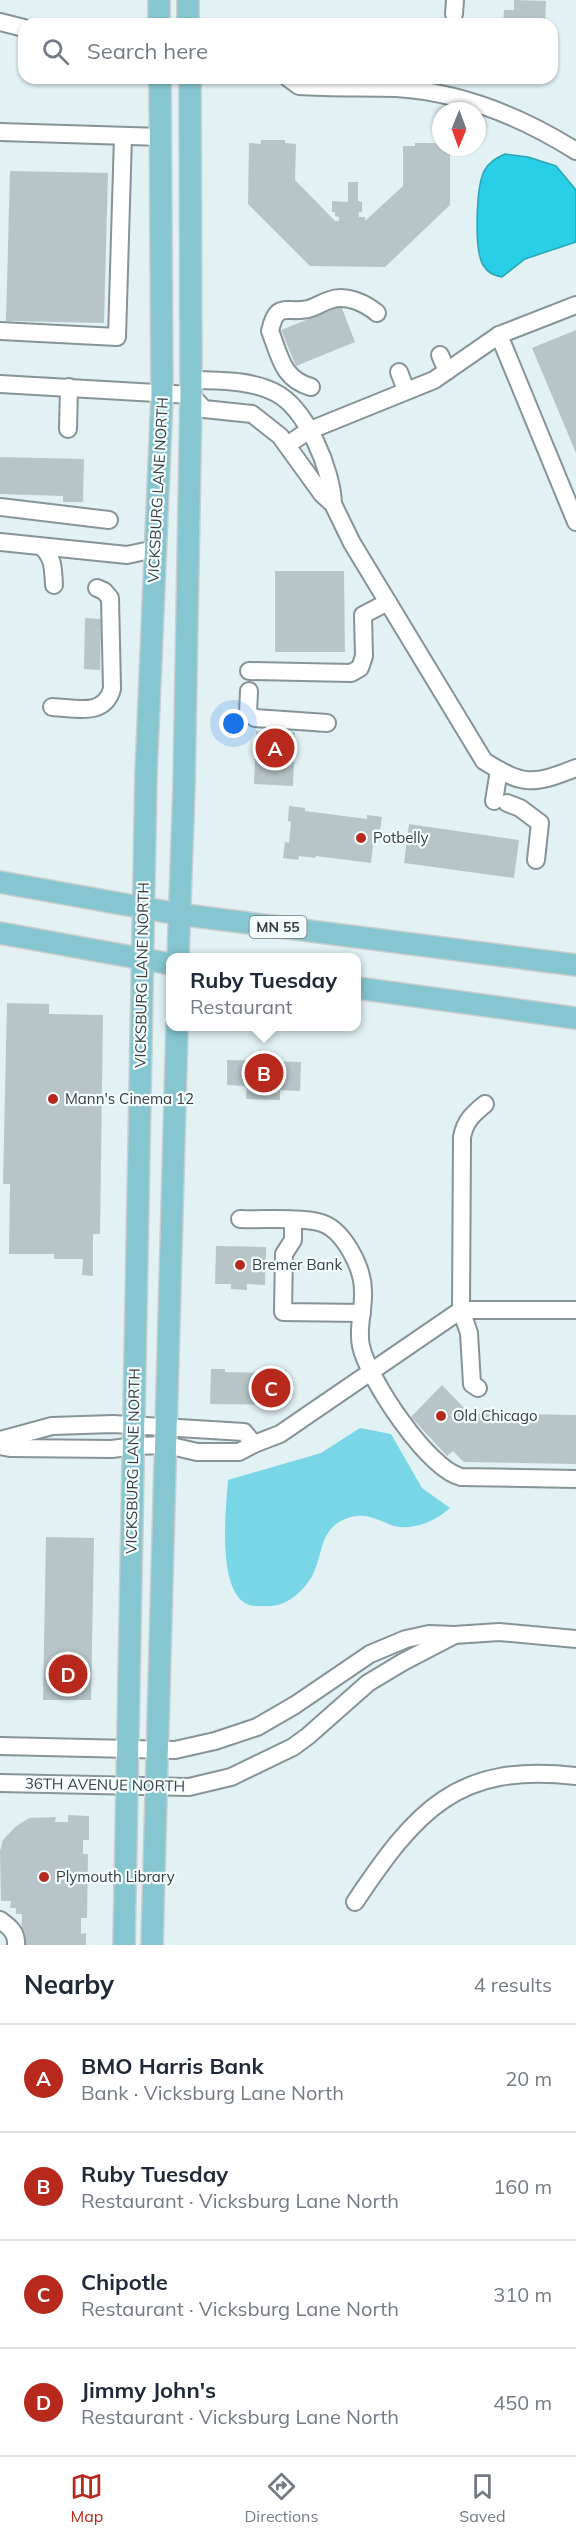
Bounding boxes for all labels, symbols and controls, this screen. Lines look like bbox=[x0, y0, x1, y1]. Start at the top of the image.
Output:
search box bbox=[18, 18, 558, 84]
icon: search bbox=[39, 35, 72, 68]
text: Search here bbox=[87, 37, 208, 65]
north arrow bbox=[432, 102, 486, 156]
street label: VICKSBURG LANE NORTH bbox=[143, 397, 172, 583]
your location bbox=[219, 709, 248, 738]
pin: A bbox=[256, 726, 294, 771]
place label: Potbelly bbox=[373, 828, 428, 847]
marker: Potbelly bbox=[354, 831, 368, 845]
street label: VICKSBURG LANE NORTH bbox=[130, 882, 153, 1068]
road number: MN 55 bbox=[250, 916, 306, 938]
popup bbox=[166, 953, 361, 1031]
text: Ruby Tuesday bbox=[190, 966, 337, 994]
text: Restaurant bbox=[190, 994, 293, 1019]
pin: B bbox=[244, 1050, 284, 1096]
place label: Mann's Cinema 12 bbox=[65, 1089, 194, 1108]
marker: Mann's Cinema 12 bbox=[46, 1092, 60, 1106]
place label: Bremer Bank bbox=[252, 1255, 342, 1274]
marker: Bremer Bank bbox=[233, 1258, 247, 1272]
pin: C bbox=[252, 1366, 290, 1410]
street label: VICKSBURG LANE NORTH bbox=[121, 1368, 144, 1554]
place label: Old Chicago bbox=[453, 1406, 538, 1425]
marker: Old Chicago bbox=[434, 1409, 448, 1423]
pin: D bbox=[48, 1652, 88, 1696]
street label: 36TH AVENUE NORTH bbox=[25, 1774, 185, 1795]
place label: Plymouth Library bbox=[56, 1867, 175, 1886]
marker: Plymouth Library bbox=[37, 1870, 51, 1884]
text: Nearby bbox=[24, 1968, 114, 2001]
text: 4 results bbox=[474, 1972, 552, 1997]
text: BMO Harris Bank bbox=[81, 2052, 264, 2080]
text: A bbox=[36, 2066, 51, 2091]
text: 20 m bbox=[505, 2066, 552, 2091]
text: Bank · Vicksburg Lane North bbox=[81, 2080, 344, 2105]
text: Ruby Tuesday bbox=[81, 2160, 228, 2188]
text: B bbox=[37, 2174, 50, 2199]
text: 160 m bbox=[493, 2174, 552, 2199]
text: Restaurant · Vicksburg Lane North bbox=[81, 2188, 399, 2213]
text: Chipotle bbox=[81, 2268, 168, 2296]
text: C bbox=[37, 2282, 50, 2307]
text: 310 m bbox=[493, 2282, 552, 2307]
text: Restaurant · Vicksburg Lane North bbox=[81, 2296, 399, 2321]
text: Jimmy John's bbox=[81, 2376, 216, 2404]
text: D bbox=[36, 2390, 51, 2415]
text: 450 m bbox=[493, 2390, 552, 2415]
text: Restaurant · Vicksburg Lane North bbox=[81, 2404, 399, 2429]
tab: Map bbox=[70, 2470, 103, 2526]
tab: Directions bbox=[244, 2470, 318, 2526]
tab: Saved bbox=[459, 2470, 506, 2526]

